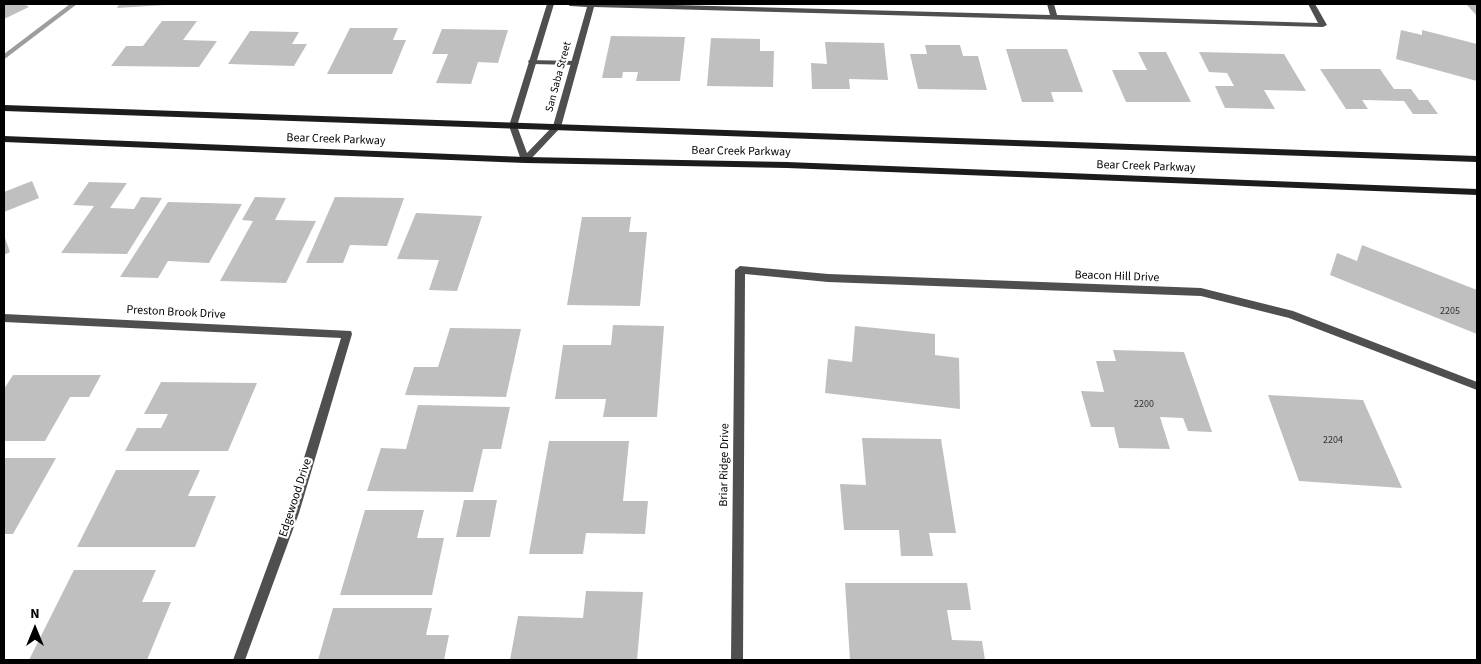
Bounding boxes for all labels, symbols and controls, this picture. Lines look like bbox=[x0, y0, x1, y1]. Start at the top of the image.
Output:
street label: San Saba Street bbox=[543, 40, 575, 114]
street label: Bear Creek Parkway bbox=[286, 131, 386, 149]
street label: Bear Creek Parkway bbox=[691, 144, 791, 160]
street label: Bear Creek Parkway bbox=[1096, 158, 1196, 176]
street label: Beacon Hill Drive bbox=[1074, 268, 1160, 286]
street label: Preston Brook Drive bbox=[126, 303, 226, 323]
house number: 2205 bbox=[1440, 306, 1460, 318]
house number: 2200 bbox=[1134, 399, 1154, 411]
street label: Briar Ridge Drive bbox=[717, 423, 733, 507]
house number: 2204 bbox=[1323, 435, 1343, 447]
street label: Edgewood Drive bbox=[277, 457, 315, 539]
north arrow bbox=[10, 604, 60, 654]
text: N bbox=[30, 604, 40, 624]

